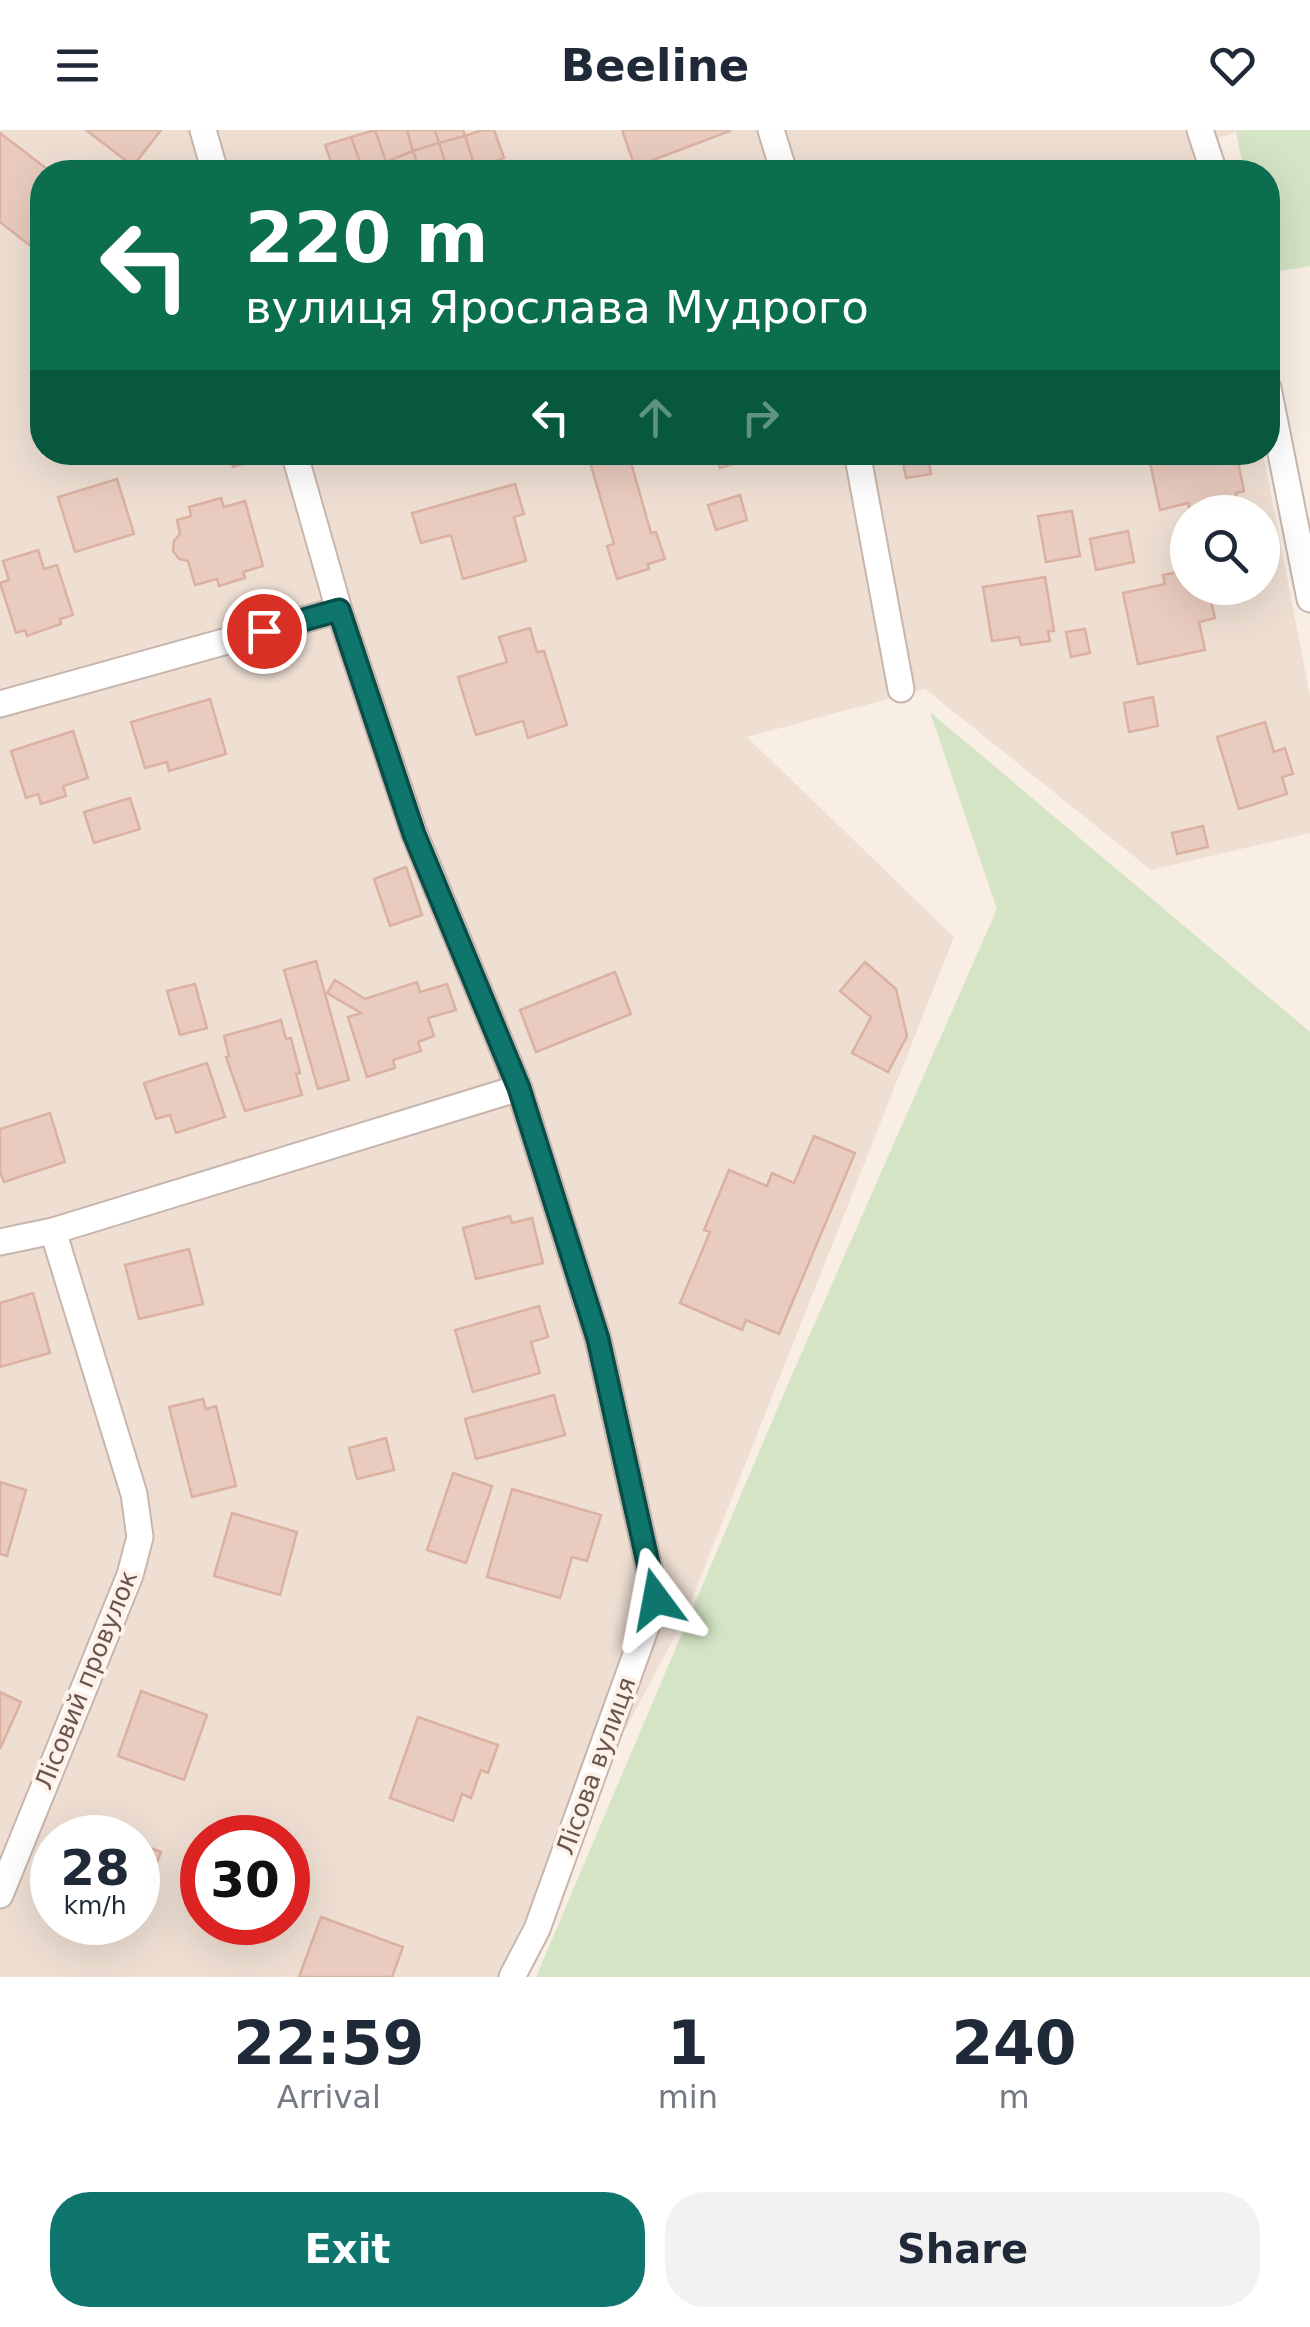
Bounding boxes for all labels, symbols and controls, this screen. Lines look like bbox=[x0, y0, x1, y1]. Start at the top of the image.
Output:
icon: menu bbox=[50, 38, 105, 93]
icon: heart bbox=[1205, 38, 1260, 93]
text: Beeline bbox=[561, 39, 749, 92]
text: 220 m bbox=[245, 197, 488, 279]
icon: left bbox=[80, 200, 210, 330]
text: вулиця Ярослава Мудрого bbox=[245, 281, 869, 334]
icon: left bbox=[523, 390, 578, 445]
icon: ahead bbox=[628, 390, 683, 445]
icon: right bbox=[733, 390, 788, 445]
map controls bbox=[1170, 495, 1280, 605]
button: search bbox=[1170, 495, 1280, 605]
pin bbox=[222, 589, 307, 674]
icon: arrive bbox=[237, 604, 292, 659]
position arrow bbox=[604, 1547, 708, 1651]
street label: Лісовий провулок bbox=[29, 1566, 143, 1794]
street label: Лісова вулиця bbox=[550, 1673, 642, 1859]
speed limit sign: 30 bbox=[180, 1815, 310, 1945]
text: 28 bbox=[60, 1839, 130, 1897]
text: km/h bbox=[63, 1891, 127, 1920]
text: 22:59 bbox=[233, 2008, 424, 2078]
text: 1 bbox=[667, 2008, 709, 2078]
text: 240 bbox=[951, 2008, 1077, 2078]
text: Arrival bbox=[277, 2078, 381, 2116]
text: min bbox=[658, 2078, 718, 2116]
text: m bbox=[998, 2078, 1030, 2116]
button: Exit bbox=[50, 2192, 645, 2307]
button: Share bbox=[665, 2192, 1260, 2307]

